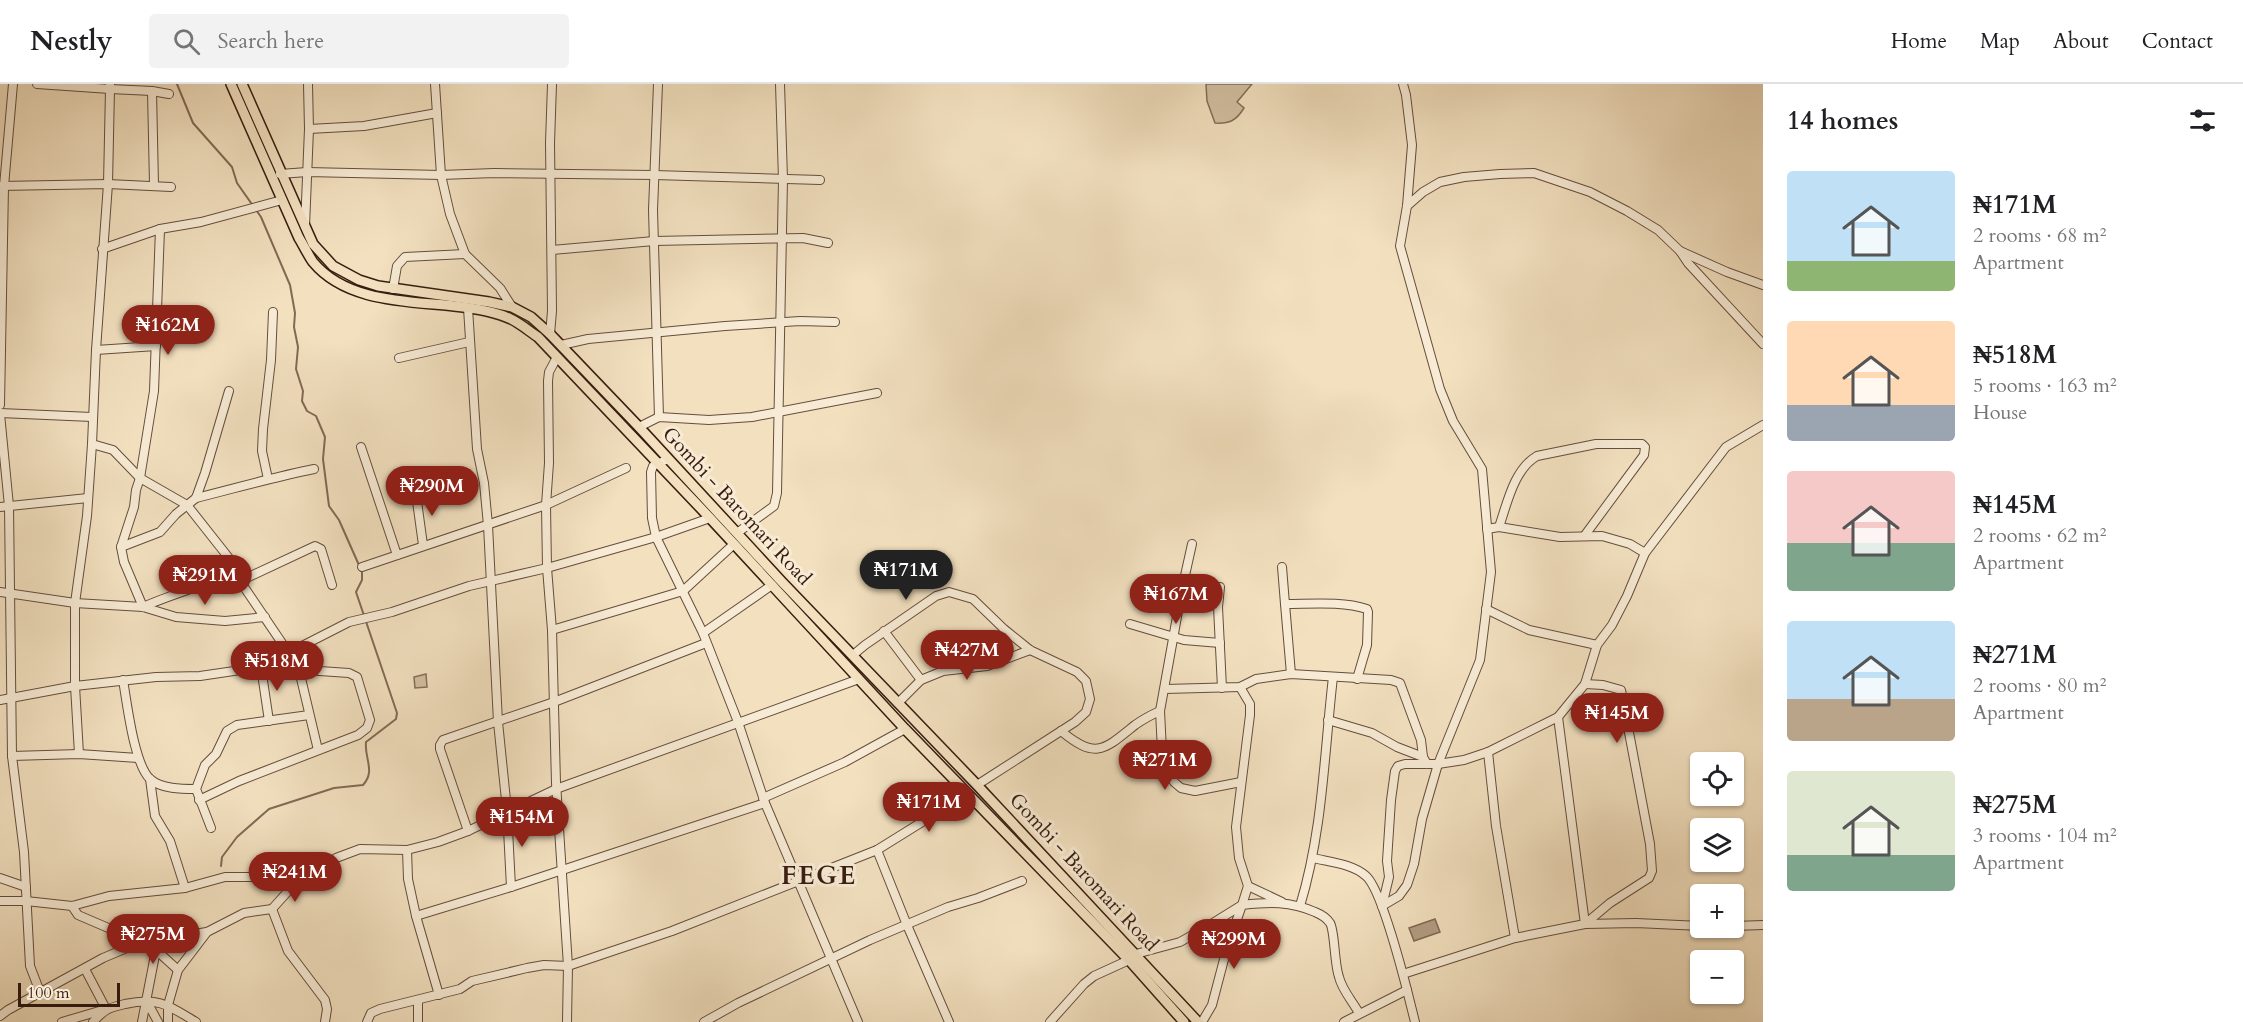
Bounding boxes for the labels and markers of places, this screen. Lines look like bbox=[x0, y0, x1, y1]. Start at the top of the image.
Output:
pin: ₦162M bbox=[126, 305, 210, 356]
pin: ₦290M bbox=[390, 466, 474, 517]
pin: ₦171M bbox=[864, 550, 948, 601]
pin: ₦291M bbox=[163, 555, 247, 606]
pin: ₦167M bbox=[1134, 574, 1218, 625]
pin: ₦427M bbox=[925, 630, 1009, 681]
pin: ₦518M bbox=[235, 641, 319, 692]
pin: ₦145M bbox=[1575, 693, 1659, 744]
pin: ₦271M bbox=[1123, 740, 1207, 791]
pin: ₦171M bbox=[887, 782, 971, 833]
pin: ₦154M bbox=[480, 797, 564, 848]
pin: ₦241M bbox=[253, 852, 337, 903]
pin: ₦275M bbox=[111, 914, 195, 965]
pin: ₦299M bbox=[1192, 919, 1276, 970]

